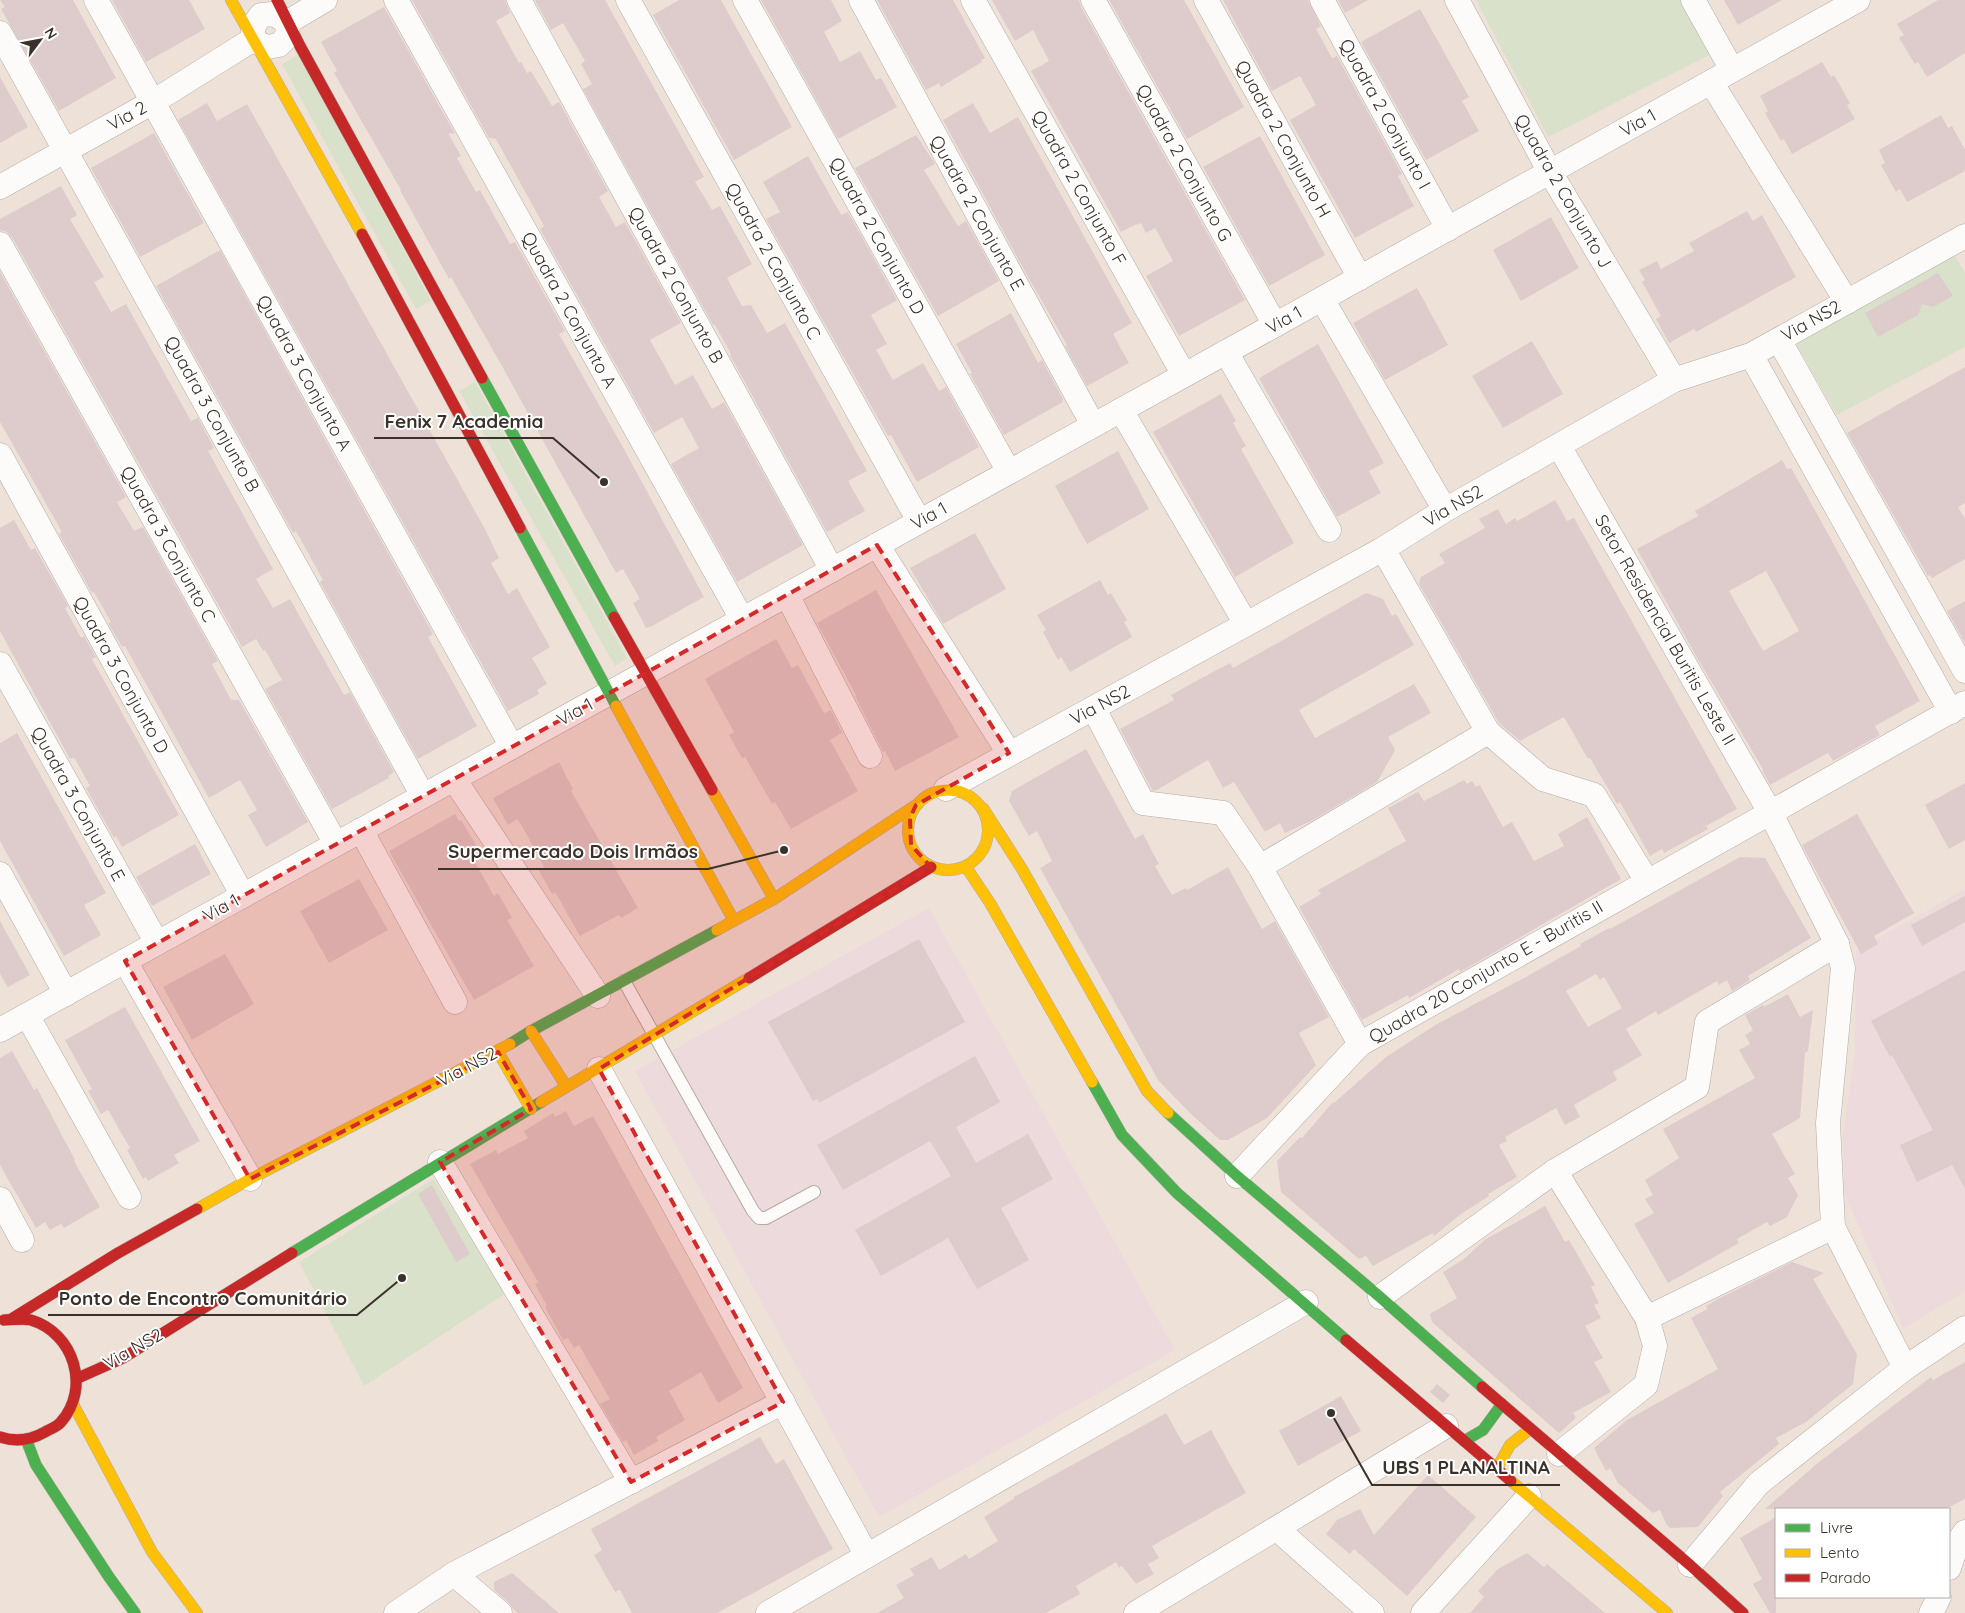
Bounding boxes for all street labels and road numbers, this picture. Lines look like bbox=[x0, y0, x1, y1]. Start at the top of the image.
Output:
street label: Quadra 2 Conjunto I bbox=[1335, 35, 1436, 193]
street label: Quadra 2 Conjunto H bbox=[1231, 56, 1336, 222]
street label: Quadra 2 Conjunto G bbox=[1132, 80, 1237, 245]
street label: Via 2 bbox=[103, 95, 151, 136]
street label: Via 1 bbox=[1615, 103, 1660, 142]
street label: Quadra 2 Conjunto F bbox=[1027, 106, 1132, 269]
street label: Quadra 2 Conjunto J bbox=[1510, 110, 1617, 272]
street label: Quadra 2 Conjunto E bbox=[925, 131, 1030, 294]
street label: Quadra 2 Conjunto D bbox=[825, 153, 930, 319]
street label: Quadra 2 Conjunto C bbox=[721, 178, 826, 343]
street label: Quadra 2 Conjunto B bbox=[624, 202, 729, 367]
street label: Quadra 2 Conjunto A bbox=[517, 227, 622, 392]
street label: Quadra 3 Conjunto A bbox=[252, 291, 357, 455]
street label: Via NS2 bbox=[1777, 295, 1845, 346]
street label: Via 1 bbox=[1261, 300, 1306, 339]
street label: Quadra 3 Conjunto B bbox=[160, 332, 265, 496]
street label: Quadra 3 Conjunto C bbox=[116, 462, 221, 626]
street label: Via NS2 bbox=[1419, 479, 1487, 532]
street label: Via 1 bbox=[906, 496, 951, 535]
street label: Setor Residencial Buritis Leste II bbox=[1590, 510, 1741, 749]
street label: Quadra 3 Conjunto D bbox=[69, 592, 174, 757]
street label: Via NS2 bbox=[1066, 679, 1134, 730]
street label: Via 1 bbox=[552, 692, 597, 731]
street label: Quadra 3 Conjunto E bbox=[26, 722, 131, 885]
street label: Via 1 bbox=[198, 888, 243, 927]
street label: Quadra 20 Conjunto E - Buritis II bbox=[1365, 895, 1607, 1048]
street label: Via NS2 bbox=[433, 1041, 501, 1092]
street label: Via NS2 bbox=[99, 1323, 167, 1374]

